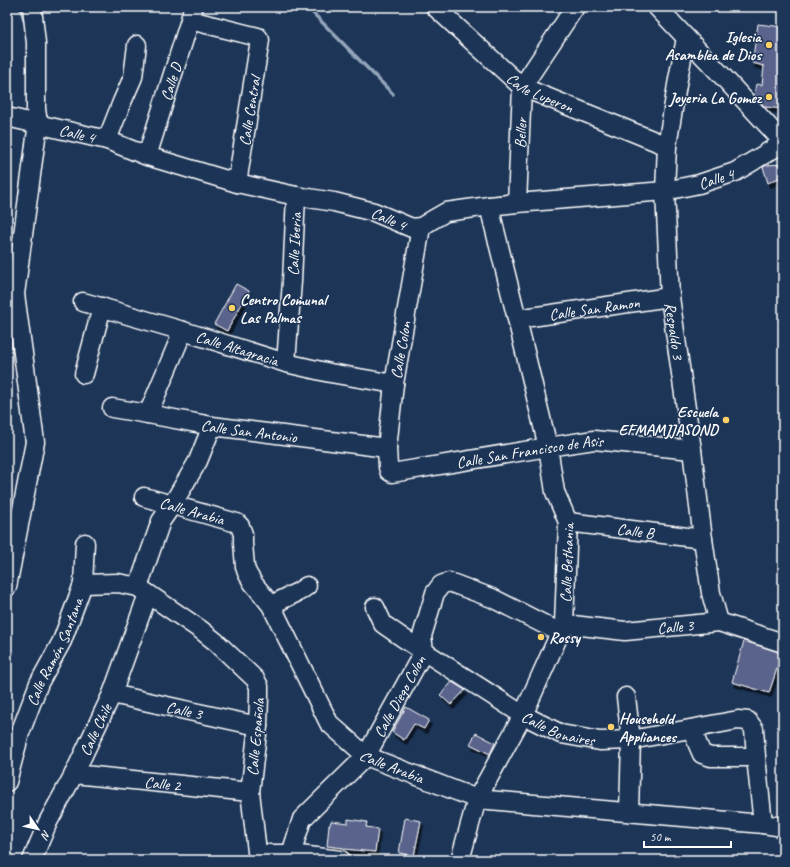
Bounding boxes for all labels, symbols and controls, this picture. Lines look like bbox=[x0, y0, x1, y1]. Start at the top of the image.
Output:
place label: Iglesia Asamblea de Dios bbox=[665, 27, 762, 65]
marker: Iglesia Asamblea de Dios bbox=[764, 40, 774, 50]
street label: Calle D bbox=[156, 59, 187, 103]
street label: Calle Luperon bbox=[502, 69, 577, 118]
street label: Calle Central bbox=[235, 72, 266, 147]
place label: Joyeria La Gomez bbox=[668, 88, 763, 108]
marker: Joyeria La Gomez bbox=[764, 92, 774, 102]
street label: Beller bbox=[510, 116, 532, 149]
street label: Calle 4 bbox=[57, 120, 99, 148]
street label: Calle 4 bbox=[696, 163, 738, 194]
street label: Calle 4 bbox=[368, 203, 411, 236]
street label: Calle Iberia bbox=[283, 211, 306, 276]
place label: Centro Comunal Las Palmas bbox=[240, 290, 329, 328]
street label: Calle San Ramon bbox=[548, 292, 642, 325]
street label: Respaldo 3 bbox=[660, 301, 688, 363]
marker: Centro Comunal Las Palmas bbox=[227, 303, 237, 313]
street label: Calle Colon bbox=[386, 319, 416, 380]
street label: Calle Altagracia bbox=[193, 327, 282, 371]
place label: Escuela EFMAMJJASOND bbox=[618, 402, 720, 440]
street label: Calle San Antonio bbox=[199, 415, 299, 448]
marker: Escuela EFMAMJJASOND bbox=[721, 415, 731, 425]
street label: Calle San Francisco de Asis bbox=[455, 431, 605, 473]
street label: Calle Arabia bbox=[157, 493, 228, 530]
street label: Calle B bbox=[616, 519, 657, 544]
street label: Calle Bethania bbox=[556, 522, 579, 603]
street label: Calle Ramón Santana bbox=[22, 594, 88, 709]
street label: Calle 3 bbox=[656, 615, 696, 639]
place label: Rossy bbox=[549, 628, 582, 648]
marker: Rossy bbox=[536, 632, 546, 642]
street label: Calle Diego Colon bbox=[369, 651, 431, 741]
street label: Calle Española bbox=[243, 696, 269, 777]
street label: Calle 3 bbox=[164, 697, 206, 725]
street label: Calle Chile bbox=[75, 699, 118, 759]
street label: Calle Bonaires bbox=[518, 707, 598, 751]
place label: Household Appliances bbox=[619, 709, 677, 747]
marker: Household Appliances bbox=[606, 722, 616, 732]
street label: Calle Arabia bbox=[355, 746, 428, 789]
street label: Calle 2 bbox=[143, 772, 183, 796]
north arrow bbox=[18, 809, 58, 849]
scale bar bbox=[644, 823, 731, 849]
text: N bbox=[37, 828, 54, 843]
text: 50 m bbox=[650, 829, 672, 845]

